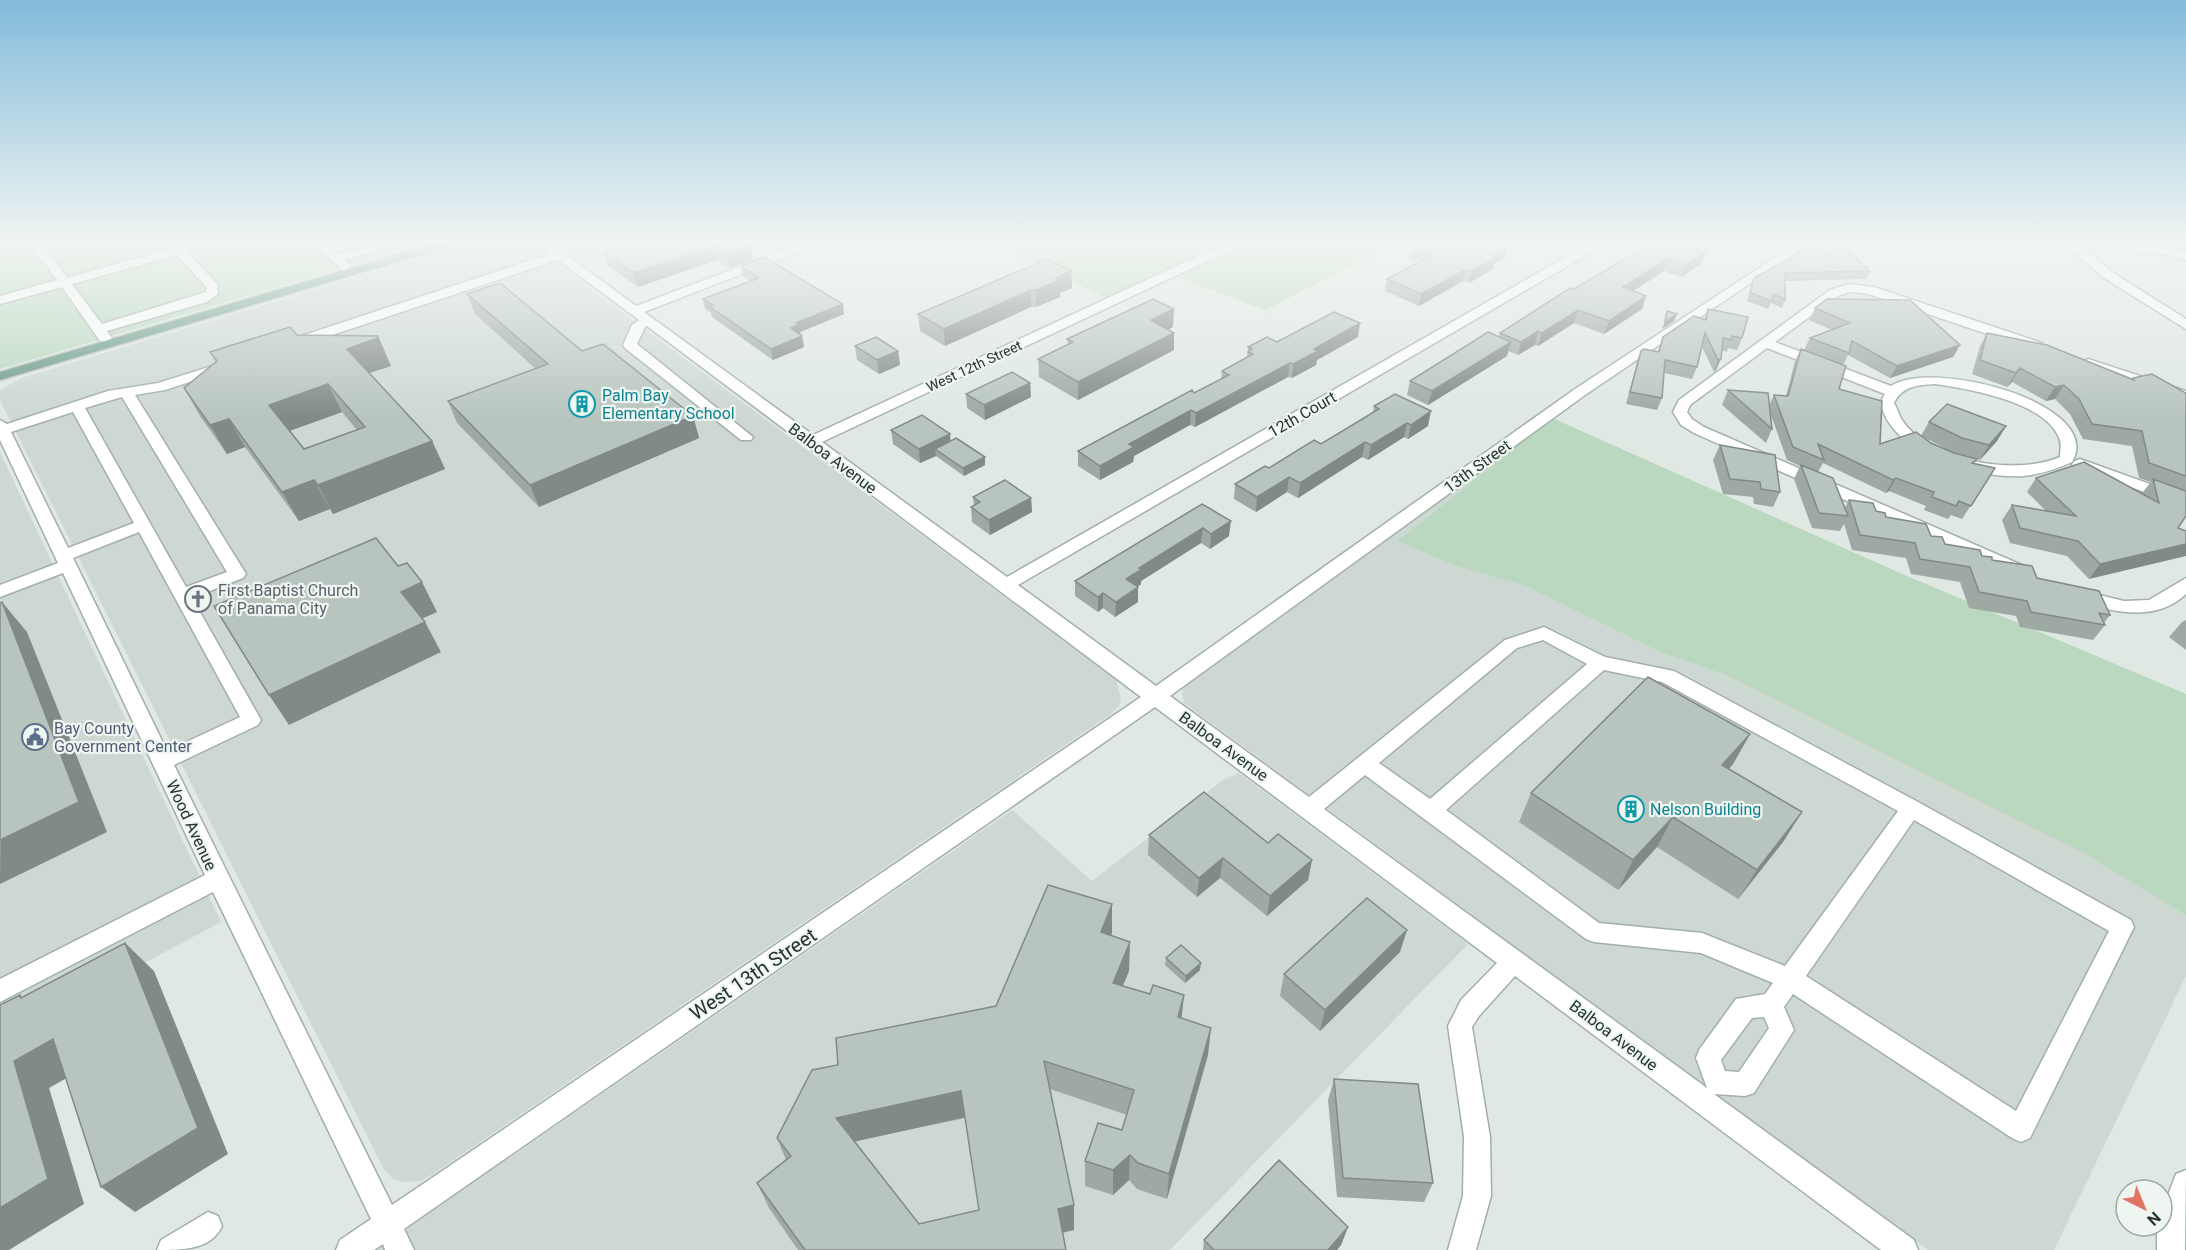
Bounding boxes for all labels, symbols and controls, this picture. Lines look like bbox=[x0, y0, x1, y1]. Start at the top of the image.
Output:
street label: West 12th Street bbox=[924, 337, 1025, 395]
place label: Palm Bay Elementary School bbox=[602, 386, 735, 423]
street label: 12th Court bbox=[1265, 387, 1340, 442]
building icon: Palm Bay Elementary School bbox=[567, 389, 597, 419]
street label: Balboa Avenue bbox=[785, 419, 881, 498]
street label: 13th Street bbox=[1440, 436, 1515, 497]
place label: First Baptist Church of Panama City bbox=[218, 581, 358, 618]
church icon: First Baptist Church of Panama City bbox=[183, 584, 213, 614]
street label: Balboa Avenue bbox=[1175, 708, 1272, 785]
place label: Bay County Government Center bbox=[54, 719, 192, 756]
public building icon: Bay County Government Center bbox=[20, 722, 50, 752]
street label: Wood Avenue bbox=[162, 777, 221, 873]
building icon: Nelson Building bbox=[1616, 794, 1646, 824]
place label: Nelson Building bbox=[1650, 800, 1761, 819]
street label: West 13th Street bbox=[685, 923, 821, 1025]
street label: Balboa Avenue bbox=[1566, 996, 1662, 1075]
north arrow bbox=[2114, 1178, 2174, 1238]
text: N bbox=[2143, 1208, 2164, 1229]

